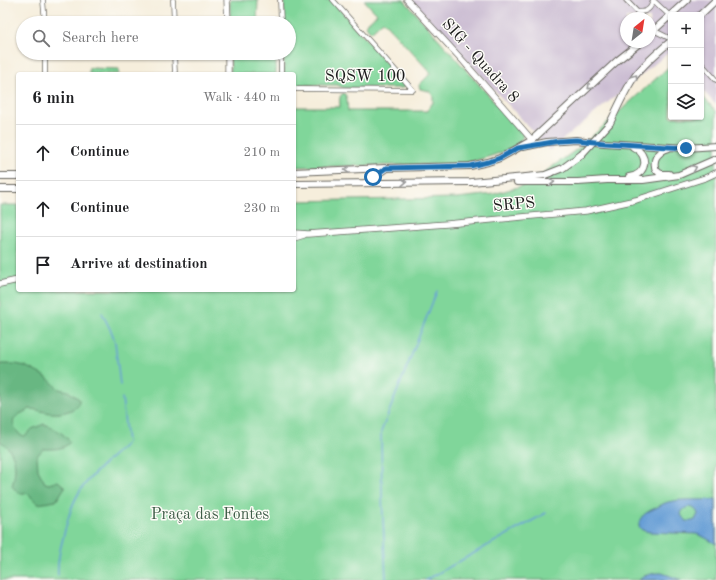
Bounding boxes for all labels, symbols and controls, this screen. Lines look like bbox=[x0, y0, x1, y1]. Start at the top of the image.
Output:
north arrow bbox=[620, 12, 656, 48]
map controls bbox=[668, 12, 704, 120]
button: + bbox=[668, 12, 704, 48]
search box bbox=[16, 16, 296, 60]
street label: SIG - Quadra 8 bbox=[438, 16, 522, 106]
icon: search bbox=[30, 27, 52, 49]
text: Search here bbox=[62, 31, 139, 46]
button: − bbox=[668, 48, 704, 84]
street label: SQSW 100 bbox=[325, 69, 405, 85]
one-way arrow bbox=[630, 74, 637, 81]
one-way arrow bbox=[587, 82, 594, 89]
button: layers bbox=[668, 84, 704, 120]
text: 6 min bbox=[32, 90, 75, 107]
text: Walk · 440 m bbox=[203, 91, 280, 104]
route end bbox=[677, 139, 695, 157]
icon: ahead bbox=[32, 142, 54, 164]
text: Continue bbox=[70, 145, 129, 160]
text: 210 m bbox=[243, 146, 280, 159]
one-way arrow bbox=[690, 165, 698, 173]
one-way arrow bbox=[344, 166, 350, 174]
route start bbox=[364, 168, 382, 186]
one-way arrow bbox=[401, 178, 407, 187]
one-way arrow bbox=[549, 178, 555, 186]
street label: SRPS bbox=[492, 195, 536, 215]
icon: ahead bbox=[32, 198, 54, 220]
text: Continue bbox=[70, 201, 129, 216]
text: 230 m bbox=[243, 202, 280, 215]
icon: arrive bbox=[32, 254, 54, 276]
text: Arrive at destination bbox=[70, 257, 208, 272]
park label: Praça das Fontes bbox=[151, 507, 269, 523]

